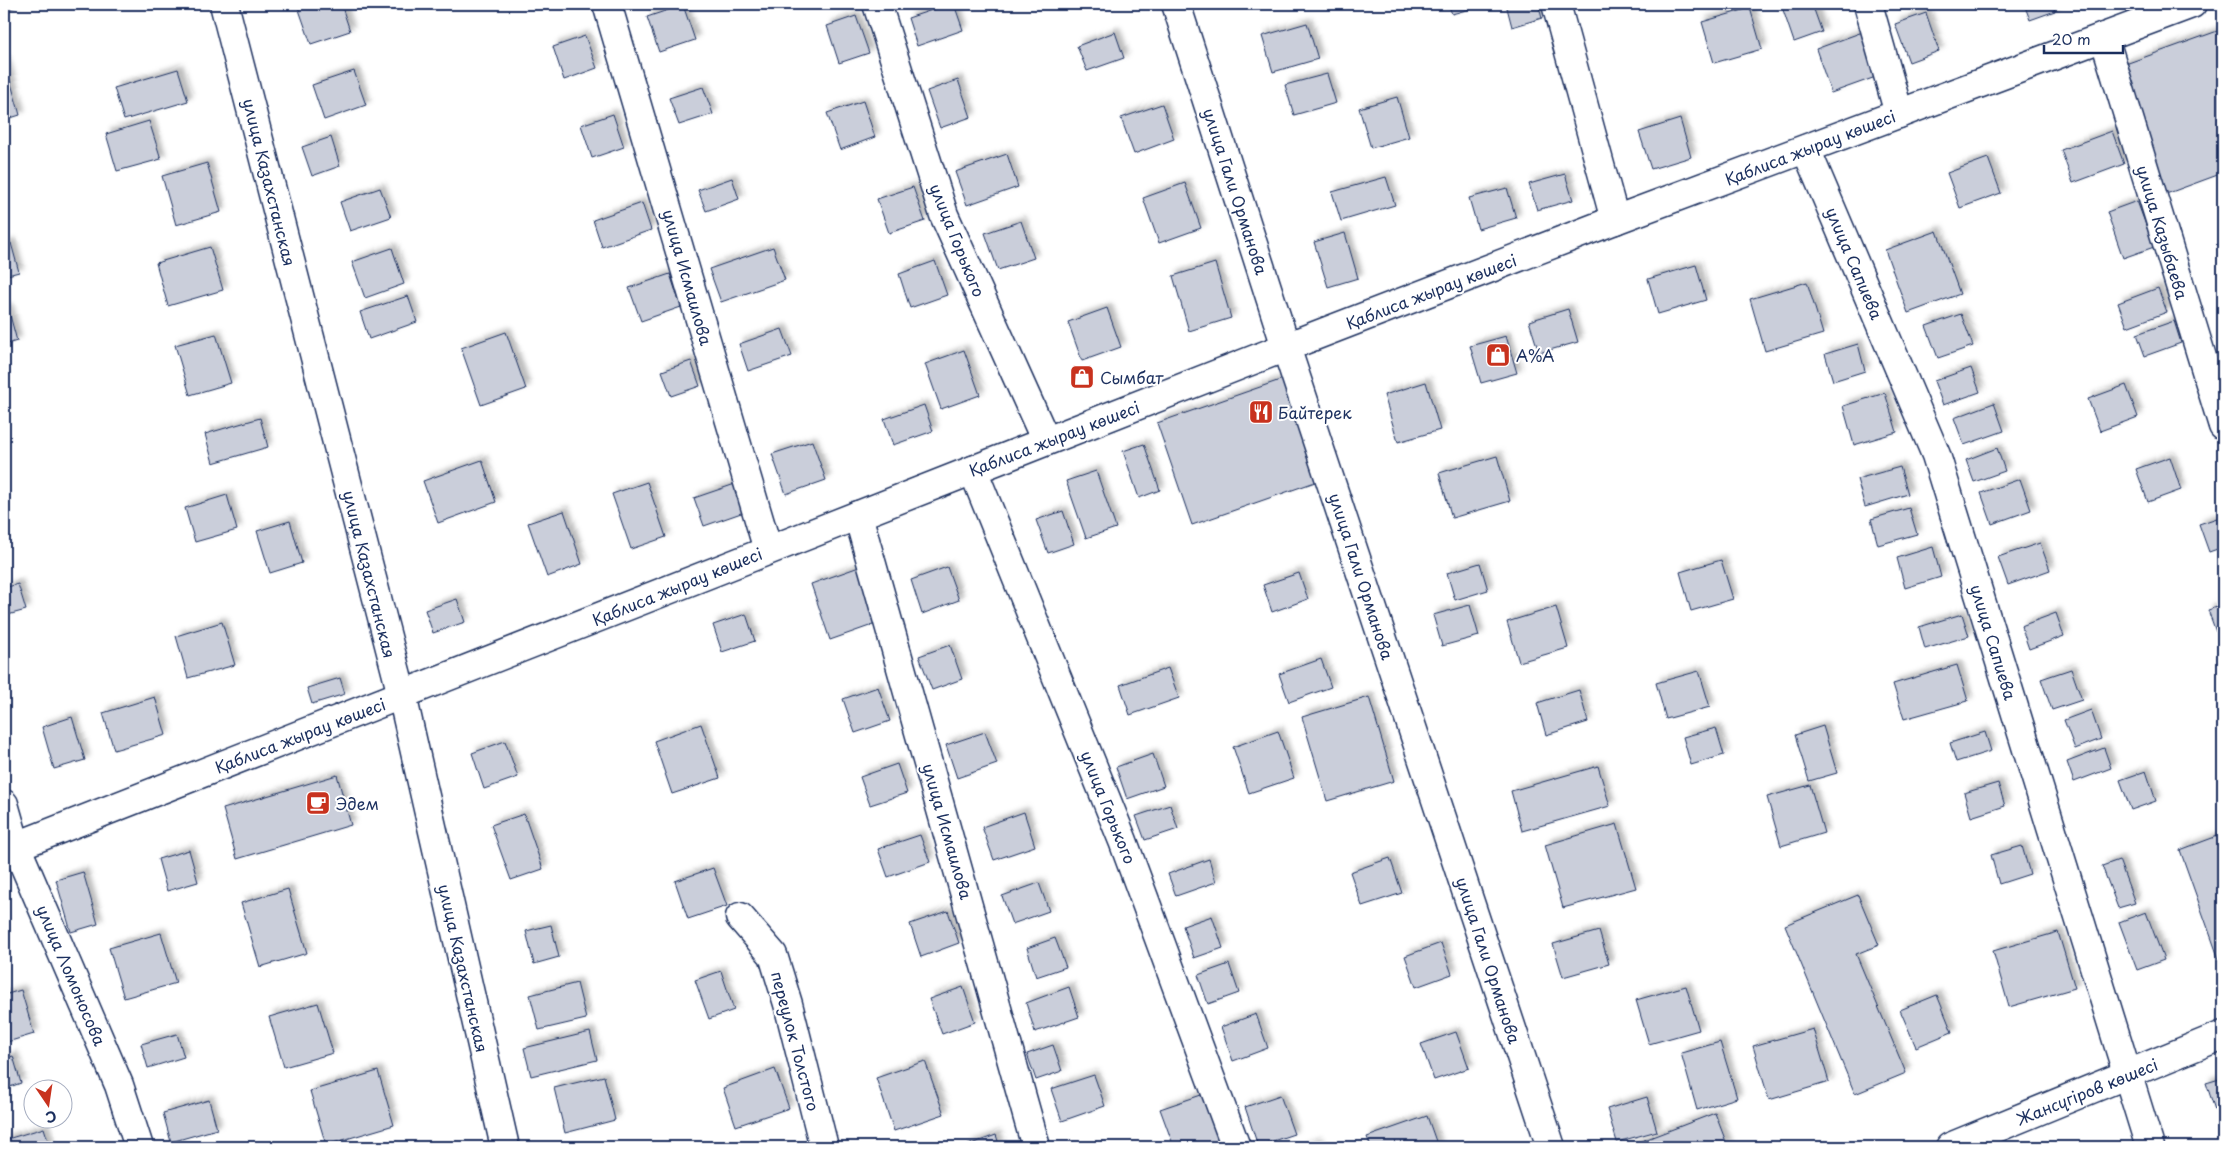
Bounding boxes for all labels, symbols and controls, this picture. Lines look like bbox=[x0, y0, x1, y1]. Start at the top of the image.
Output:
scale bar bbox=[2044, 22, 2123, 54]
text: 20 m bbox=[2052, 27, 2091, 50]
street label: улица Казахстанская bbox=[238, 96, 302, 268]
street label: Қаблиса жырау көшесі bbox=[1721, 103, 1899, 191]
street label: улица Гали Орманова bbox=[1198, 105, 1274, 277]
street label: улица Казыбаева bbox=[2131, 162, 2195, 302]
street label: улица Горького bbox=[924, 180, 992, 300]
street label: улица Сапиева bbox=[1821, 203, 1889, 323]
street label: улица Исмаилова bbox=[657, 206, 719, 348]
street label: Қаблиса жырау көшесі bbox=[1342, 247, 1520, 335]
shop icon: A%A bbox=[1485, 342, 1511, 368]
place label: A%A bbox=[1516, 343, 1554, 367]
shop icon: Сымбат bbox=[1069, 364, 1095, 390]
place label: Сымбат bbox=[1100, 365, 1164, 389]
street label: Қаблиса жырау көшесі bbox=[965, 394, 1143, 482]
restaurant icon: Байтерек bbox=[1248, 399, 1274, 425]
place label: Байтерек bbox=[1278, 400, 1352, 424]
street label: улица Казахстанская bbox=[338, 488, 402, 660]
street label: улица Гали Орманова bbox=[1324, 490, 1400, 662]
street label: Қаблиса жырау көшесі bbox=[588, 541, 766, 631]
street label: улица Сапиева bbox=[1965, 581, 2023, 703]
street label: Қаблиса жырау көшесі bbox=[211, 691, 389, 779]
street label: улица Горького bbox=[1075, 747, 1143, 867]
street label: улица Исмаилова bbox=[917, 760, 979, 902]
cafe icon: Эдем bbox=[305, 790, 331, 816]
place label: Эдем bbox=[336, 791, 379, 815]
street label: улица Гали Орманова bbox=[1451, 874, 1527, 1046]
street label: улица Казахстанская bbox=[433, 882, 495, 1054]
street label: улица Ломоносова bbox=[31, 901, 113, 1049]
street label: переулок Толстого bbox=[766, 968, 826, 1114]
street label: Жансүгіров көшесі bbox=[2012, 1052, 2161, 1131]
north arrow bbox=[22, 1078, 72, 1128]
text: С bbox=[44, 1106, 59, 1129]

